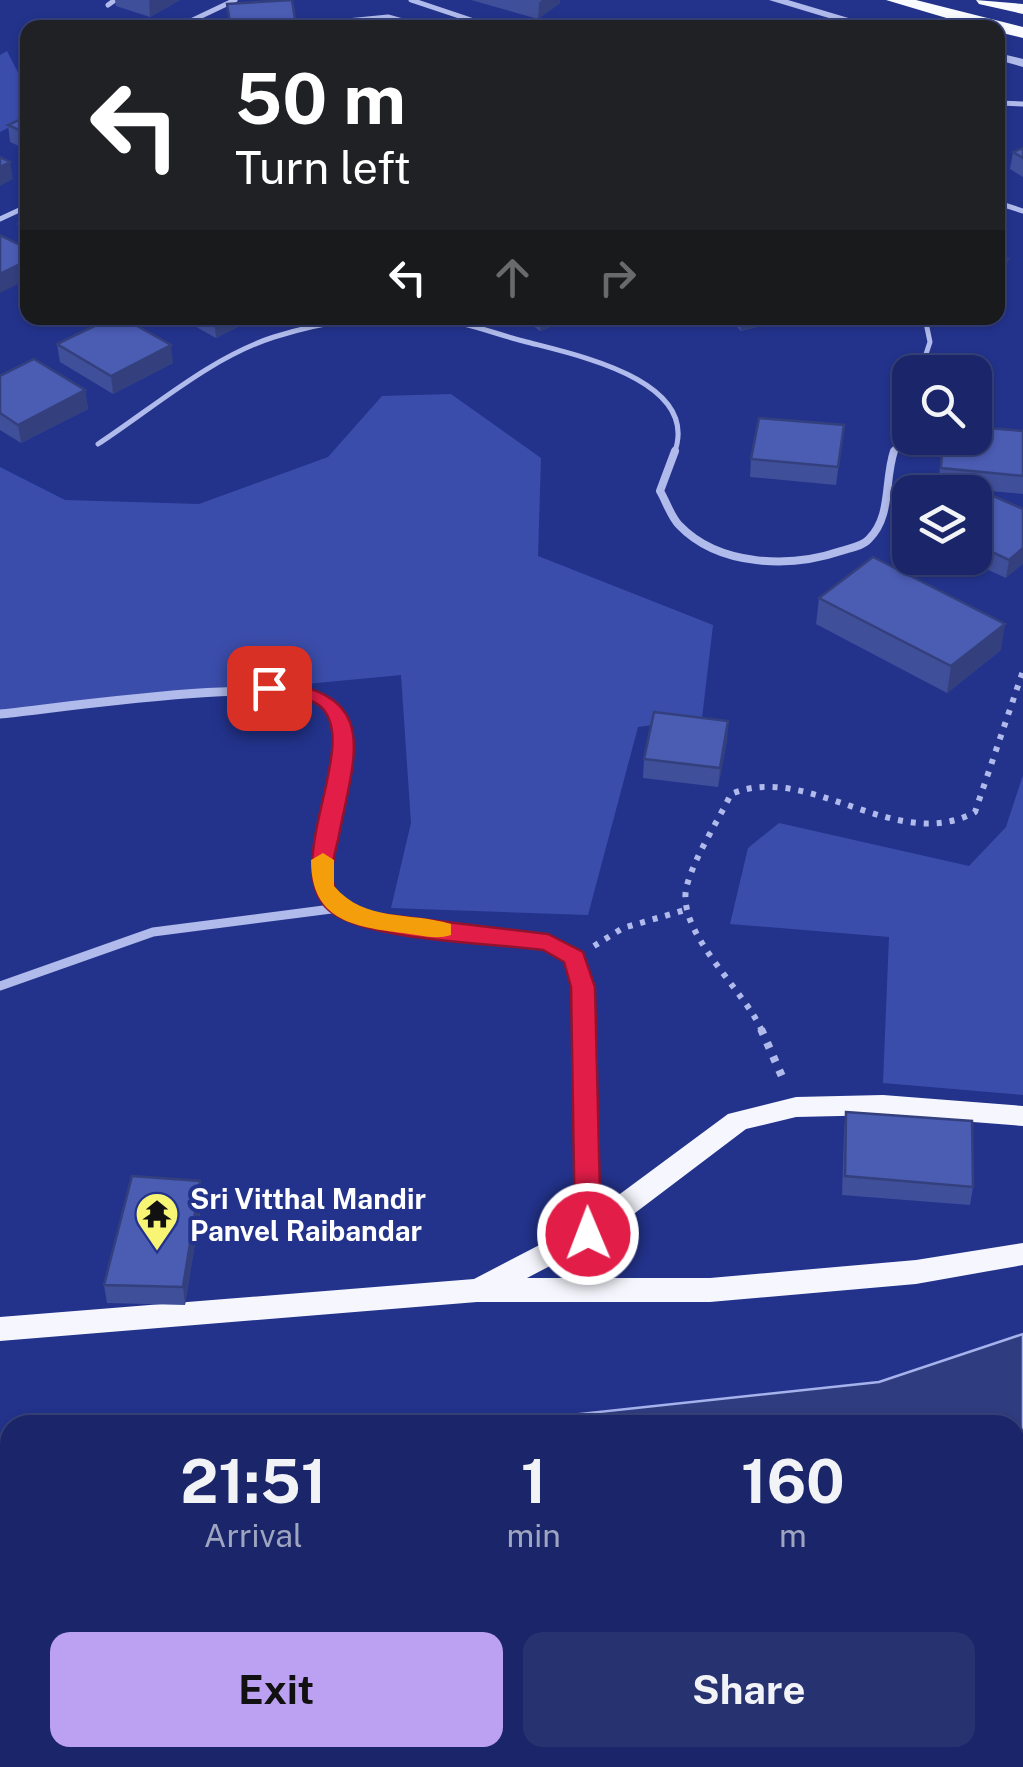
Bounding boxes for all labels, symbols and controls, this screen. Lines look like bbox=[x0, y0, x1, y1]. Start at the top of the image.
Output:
text: 50 m bbox=[235, 57, 406, 140]
icon: left bbox=[70, 60, 200, 190]
text: Turn left bbox=[235, 141, 411, 194]
icon: left bbox=[380, 250, 435, 305]
icon: ahead bbox=[485, 250, 540, 305]
icon: right bbox=[590, 250, 645, 305]
map controls bbox=[892, 355, 992, 575]
button: search bbox=[892, 355, 992, 455]
button: layers bbox=[892, 475, 992, 575]
pin bbox=[227, 646, 312, 731]
icon: arrive bbox=[242, 661, 297, 716]
place label: Sri Vitthal Mandir Panvel Raibandar bbox=[190, 1182, 426, 1247]
position arrow bbox=[536, 1182, 640, 1286]
temple icon: Sri Vitthal Mandir Panvel Raibandar bbox=[134, 1191, 180, 1252]
text: 21:51 bbox=[180, 1446, 326, 1517]
text: 1 bbox=[521, 1446, 547, 1517]
text: 160 bbox=[741, 1446, 845, 1517]
text: Arrival bbox=[204, 1517, 303, 1554]
text: min bbox=[507, 1517, 561, 1554]
text: m bbox=[779, 1517, 807, 1554]
button: Exit bbox=[50, 1632, 503, 1747]
button: Share bbox=[523, 1632, 975, 1747]

